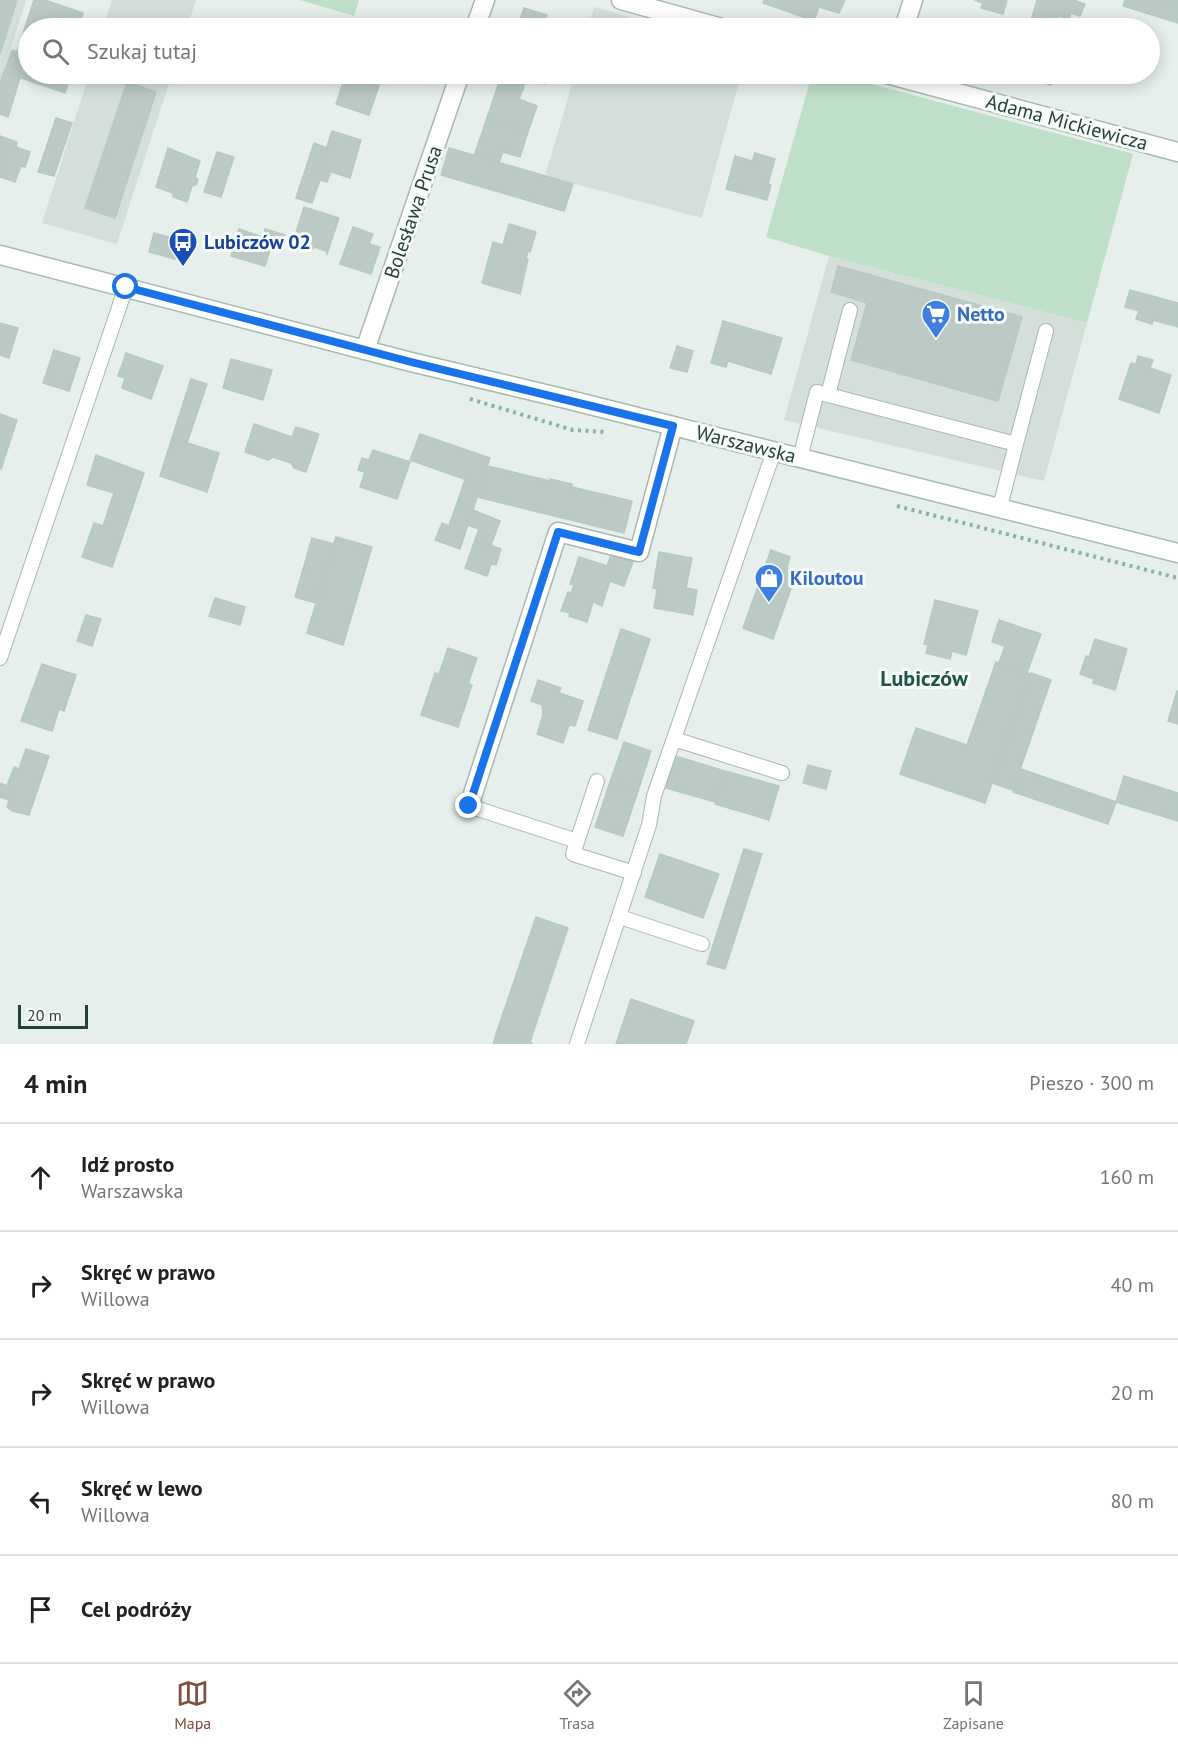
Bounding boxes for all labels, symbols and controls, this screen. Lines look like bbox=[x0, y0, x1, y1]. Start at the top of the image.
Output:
search box bbox=[18, 18, 1160, 84]
icon: search bbox=[39, 35, 72, 68]
text: Szukaj tutaj bbox=[87, 37, 197, 65]
street label: Adama Mickiewicza bbox=[983, 88, 1151, 156]
street label: Bolesława Prusa bbox=[378, 142, 448, 282]
bus stop icon: Lubiczów 02 bbox=[167, 226, 199, 268]
place label: Lubiczów 02 bbox=[204, 229, 311, 255]
route start bbox=[112, 273, 138, 299]
supermarket icon: Netto bbox=[920, 298, 952, 340]
place label: Netto bbox=[957, 301, 1005, 327]
street label: Warszawska bbox=[693, 419, 799, 469]
shop icon: Kiloutou bbox=[753, 562, 785, 604]
place label: Kiloutou bbox=[790, 565, 864, 591]
district label: Lubiczów bbox=[880, 664, 969, 692]
route end bbox=[455, 792, 481, 818]
scale bar bbox=[18, 1002, 88, 1030]
text: 20 m bbox=[27, 1005, 62, 1025]
text: 4 min bbox=[24, 1067, 87, 1100]
text: Pieszo · 300 m bbox=[1029, 1070, 1154, 1096]
text: Idź prosto bbox=[81, 1150, 174, 1178]
icon: ahead bbox=[24, 1161, 57, 1194]
text: 160 m bbox=[1100, 1164, 1154, 1190]
text: Warszawska bbox=[81, 1178, 183, 1204]
text: Skręć w prawo bbox=[81, 1258, 215, 1286]
icon: right bbox=[24, 1269, 57, 1302]
text: 40 m bbox=[1111, 1272, 1154, 1298]
text: Willowa bbox=[81, 1286, 150, 1312]
text: Skręć w prawo bbox=[81, 1366, 215, 1394]
icon: right bbox=[24, 1377, 57, 1410]
text: 20 m bbox=[1111, 1380, 1154, 1406]
text: Willowa bbox=[81, 1394, 150, 1420]
text: Skręć w lewo bbox=[81, 1474, 202, 1502]
icon: left bbox=[24, 1485, 57, 1518]
text: 80 m bbox=[1111, 1488, 1154, 1514]
text: Willowa bbox=[81, 1502, 150, 1528]
icon: arrive bbox=[24, 1593, 57, 1626]
text: Cel podróży bbox=[81, 1595, 191, 1623]
tab: Mapa bbox=[174, 1677, 211, 1733]
tab: Trasa bbox=[560, 1677, 595, 1733]
tab: Zapisane bbox=[943, 1677, 1004, 1733]

